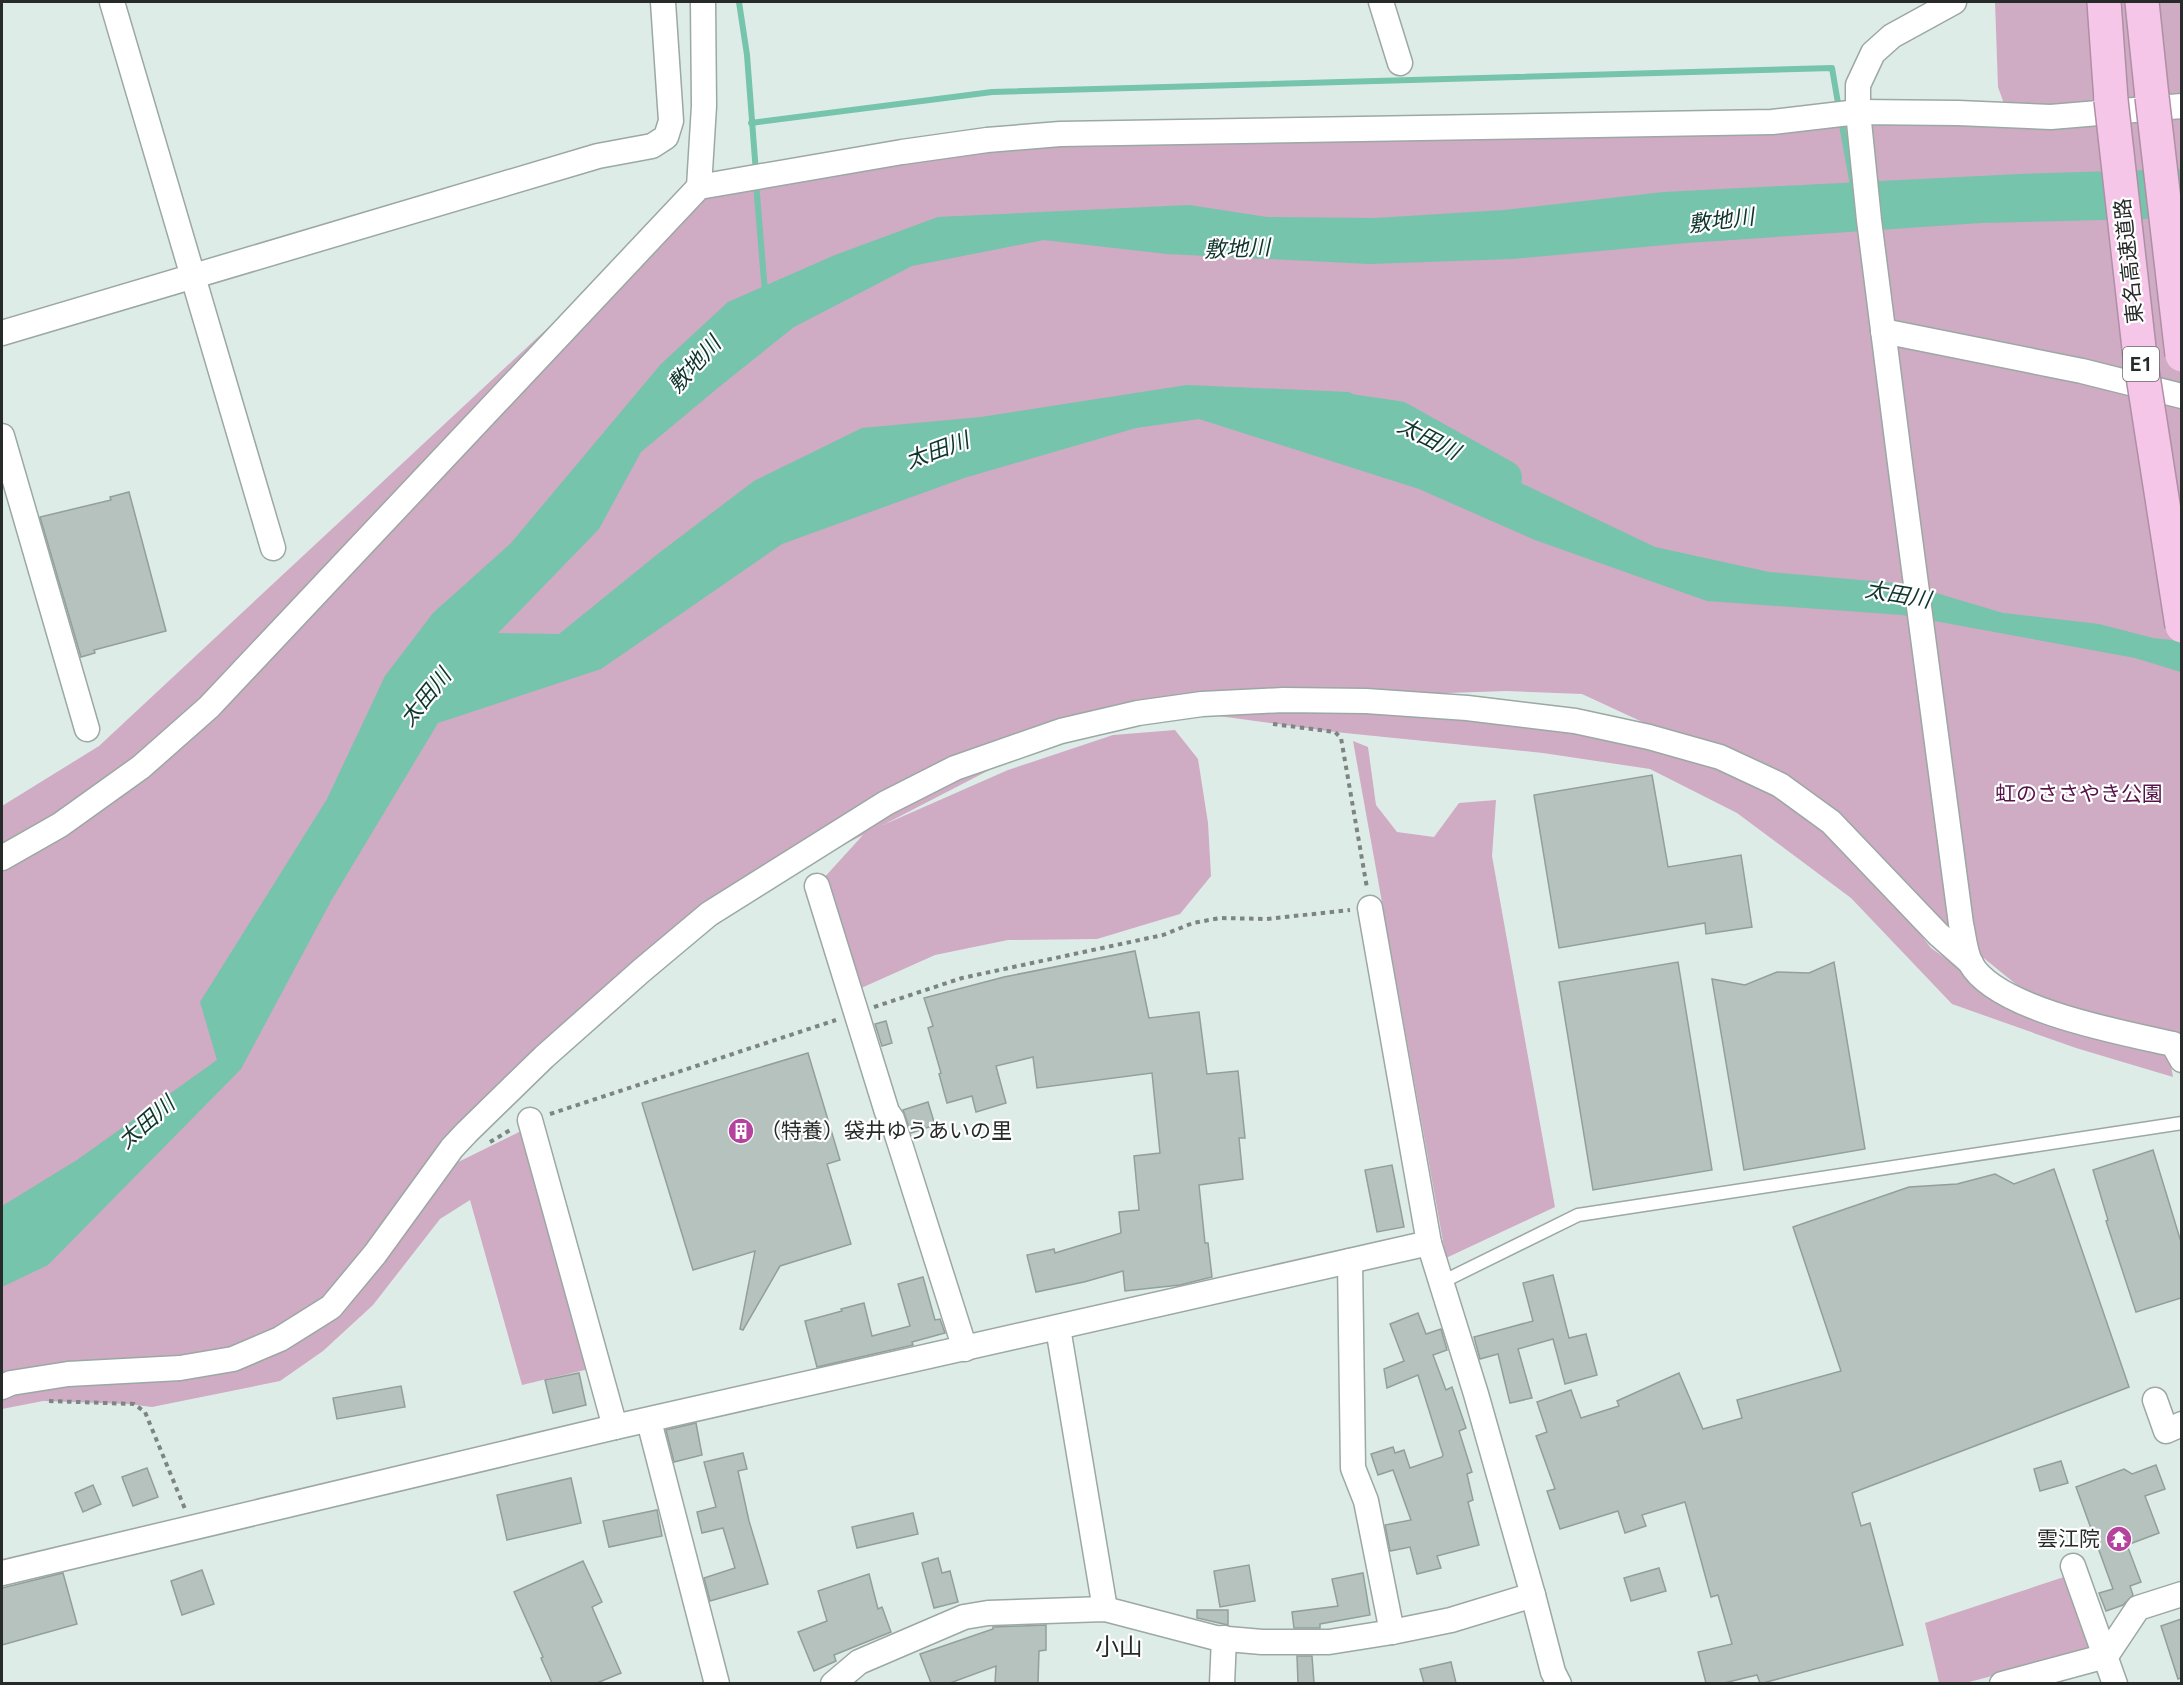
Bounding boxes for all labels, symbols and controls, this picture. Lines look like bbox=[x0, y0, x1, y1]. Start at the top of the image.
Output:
street label: 東名高速道路 bbox=[2109, 197, 2147, 325]
water label: 敷地川 bbox=[1687, 203, 1757, 236]
water label: 敷地川 bbox=[1204, 234, 1272, 261]
water label: 敷地川 bbox=[662, 329, 726, 397]
road number: E1 bbox=[2123, 347, 2159, 381]
water label: 太田川 bbox=[1394, 411, 1466, 465]
water label: 太田川 bbox=[902, 426, 974, 473]
water label: 太田川 bbox=[1863, 575, 1935, 612]
water label: 太田川 bbox=[394, 662, 456, 730]
park label: 虹のささやき公園 bbox=[1995, 781, 2163, 805]
water label: 太田川 bbox=[113, 1089, 180, 1153]
building icon: （特養）袋井ゆうあいの里 bbox=[726, 1116, 756, 1146]
place label: （特養）袋井ゆうあいの里 bbox=[760, 1118, 1012, 1142]
temple icon: 雲江院 bbox=[2104, 1524, 2134, 1554]
place label: 雲江院 bbox=[2037, 1526, 2100, 1550]
district label: 小山 bbox=[1095, 1633, 1143, 1660]

